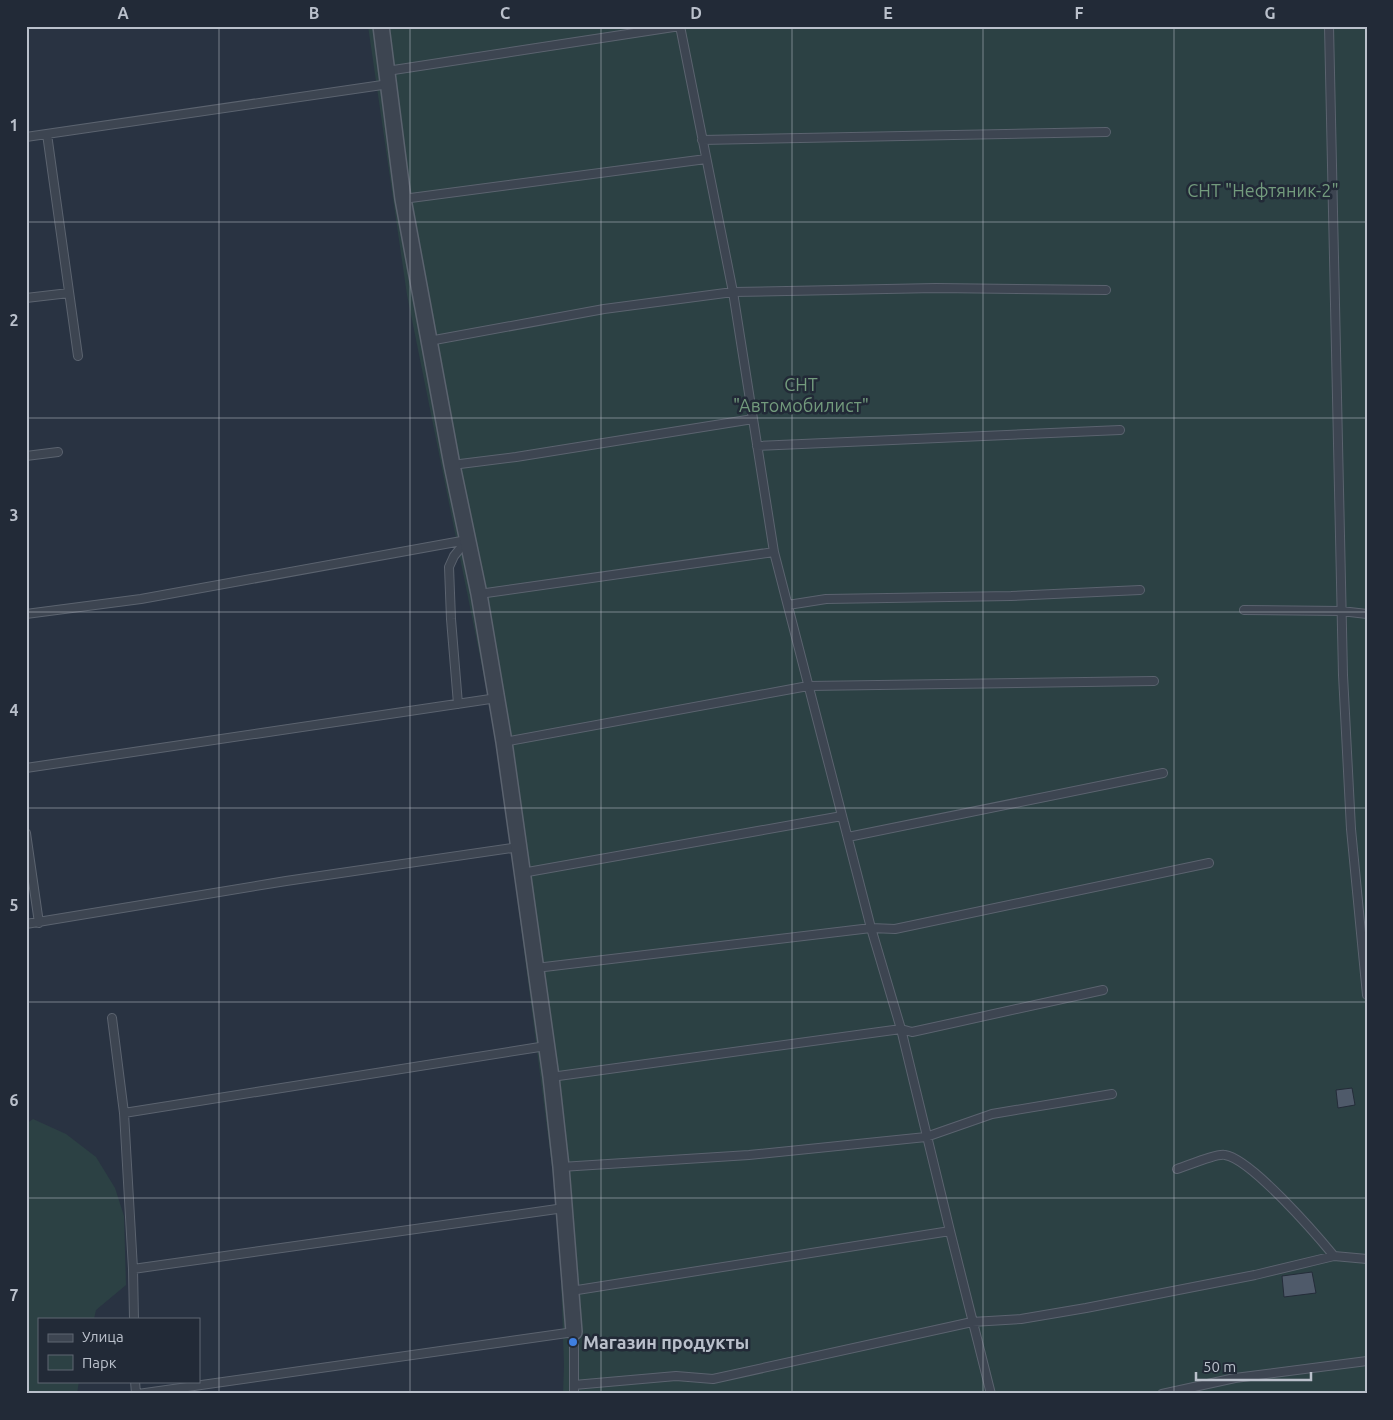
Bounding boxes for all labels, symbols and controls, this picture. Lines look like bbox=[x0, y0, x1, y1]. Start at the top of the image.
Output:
text: A bbox=[117, 4, 129, 22]
text: B bbox=[309, 4, 319, 22]
text: C bbox=[500, 4, 510, 22]
text: D bbox=[690, 4, 702, 22]
text: E bbox=[883, 4, 893, 22]
text: F bbox=[1075, 4, 1084, 22]
text: G bbox=[1264, 4, 1276, 22]
text: 1 bbox=[9, 116, 19, 134]
park label: СНТ "Нефтяник-2" bbox=[1187, 180, 1339, 200]
text: 2 bbox=[9, 311, 19, 329]
park label: СНТ "Автомобилист" bbox=[733, 374, 869, 415]
text: 3 bbox=[9, 506, 19, 524]
text: 4 bbox=[9, 701, 19, 719]
text: 5 bbox=[9, 896, 19, 914]
text: 6 bbox=[9, 1091, 19, 1109]
text: 7 bbox=[9, 1286, 19, 1304]
legend bbox=[38, 1318, 200, 1382]
text: Улица bbox=[82, 1328, 124, 1345]
place label: Магазин продукты bbox=[583, 1332, 749, 1352]
marker: Магазин продукты bbox=[567, 1336, 579, 1348]
scale bar bbox=[1196, 1350, 1310, 1382]
text: Парк bbox=[82, 1354, 117, 1371]
text: 50 m bbox=[1203, 1358, 1236, 1375]

